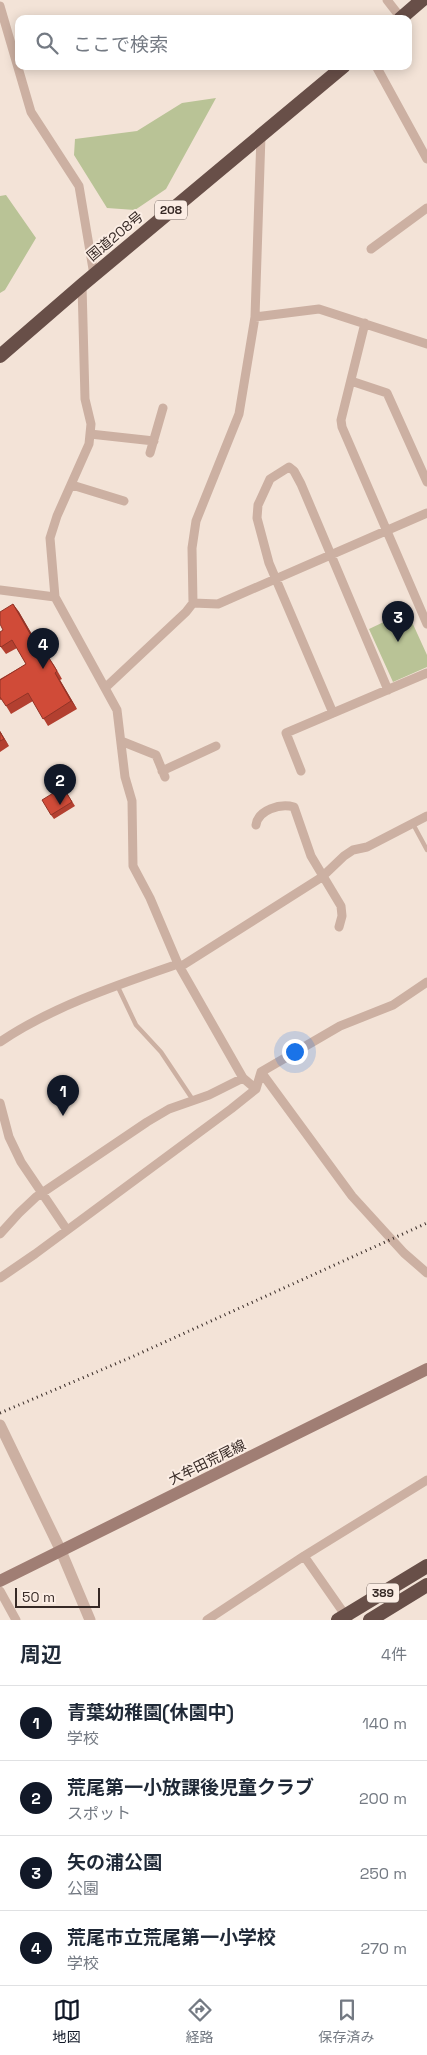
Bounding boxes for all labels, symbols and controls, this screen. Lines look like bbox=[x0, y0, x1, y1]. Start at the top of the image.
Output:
search box bbox=[15, 15, 412, 70]
icon: search bbox=[33, 29, 61, 57]
text: ここで検索 bbox=[73, 32, 168, 57]
road number: 208 bbox=[155, 200, 187, 220]
street label: 国道208号 bbox=[83, 207, 147, 265]
pin: 3 bbox=[382, 601, 414, 642]
pin: 4 bbox=[27, 628, 59, 669]
pin: 2 bbox=[44, 764, 76, 805]
your location bbox=[282, 1039, 308, 1065]
pin: 1 bbox=[47, 1075, 79, 1116]
street label: 大牟田荒尾線 bbox=[165, 1435, 249, 1489]
road number: 389 bbox=[367, 1584, 399, 1602]
scale bar bbox=[15, 1585, 100, 1608]
text: 50 m bbox=[22, 1588, 55, 1606]
text: 周辺 bbox=[20, 1641, 62, 1668]
text: 4件 bbox=[381, 1644, 407, 1665]
text: 青葉幼稚園(休園中) bbox=[67, 1700, 234, 1725]
text: 1 bbox=[32, 1713, 40, 1734]
text: 140 m bbox=[362, 1713, 407, 1734]
text: 学校 bbox=[67, 1728, 99, 1749]
text: 荒尾第一小放課後児童クラブ bbox=[67, 1775, 314, 1800]
text: 2 bbox=[31, 1788, 41, 1809]
text: 200 m bbox=[359, 1788, 407, 1809]
text: スポット bbox=[67, 1803, 131, 1824]
text: 矢の浦公園 bbox=[67, 1850, 162, 1875]
text: 3 bbox=[31, 1863, 41, 1884]
text: 250 m bbox=[360, 1863, 407, 1884]
text: 公園 bbox=[67, 1878, 99, 1899]
text: 荒尾市立荒尾第一小学校 bbox=[67, 1925, 276, 1950]
text: 4 bbox=[31, 1938, 41, 1959]
text: 270 m bbox=[360, 1938, 407, 1959]
text: 学校 bbox=[67, 1953, 99, 1974]
tab: 地図 bbox=[53, 1996, 81, 2046]
tab: 経路 bbox=[186, 1996, 214, 2046]
tab: 保存済み bbox=[319, 1996, 375, 2046]

